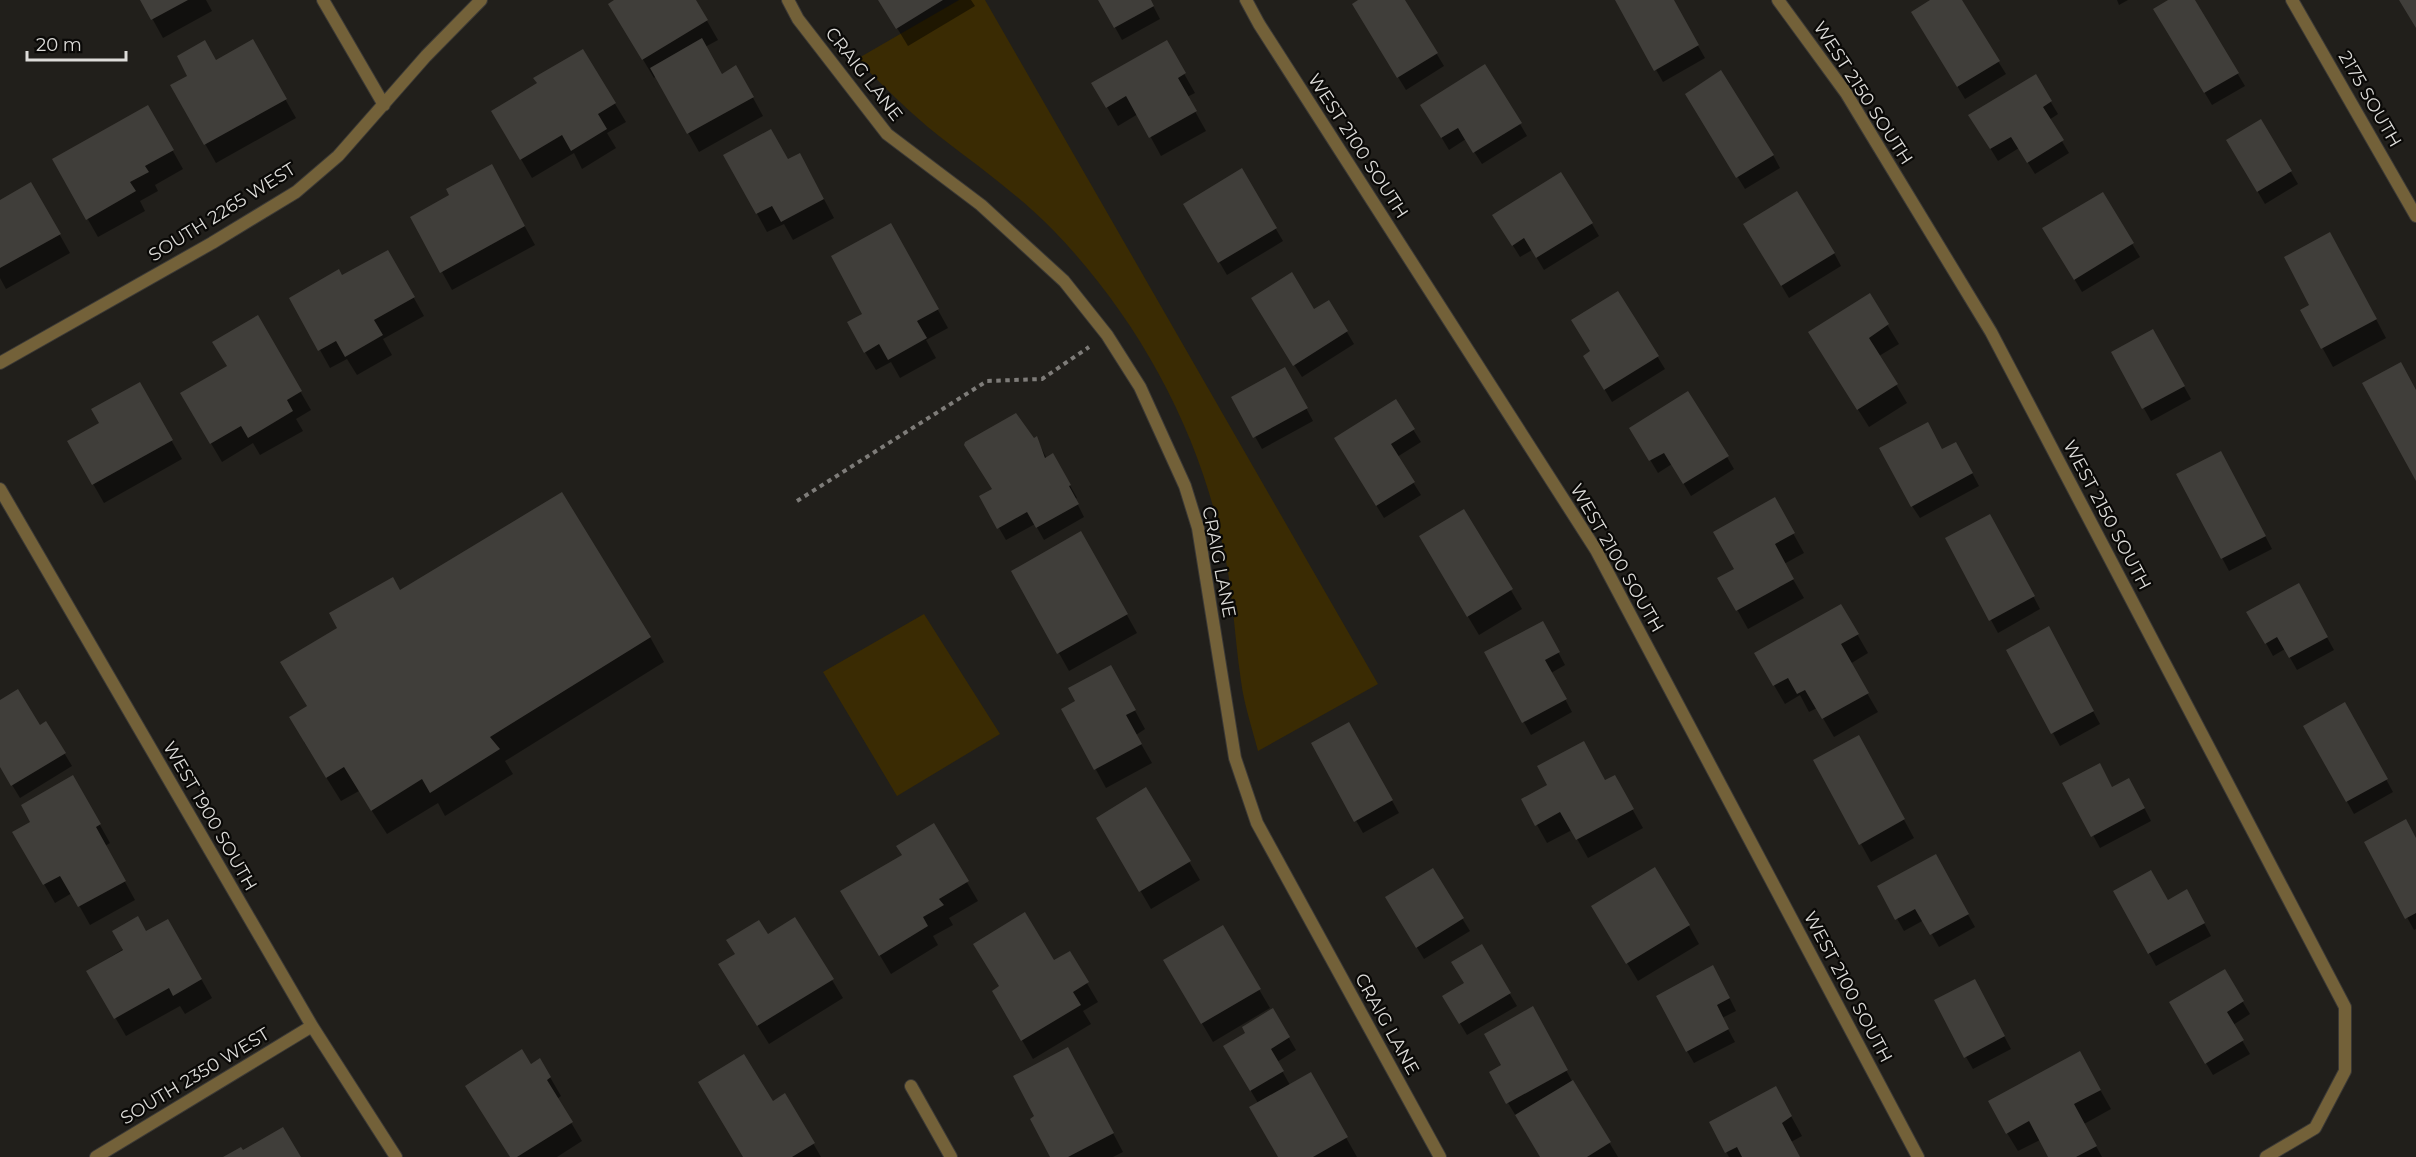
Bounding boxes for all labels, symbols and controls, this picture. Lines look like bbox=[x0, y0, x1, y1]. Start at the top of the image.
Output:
street label: WEST 2150 SOUTH bbox=[1808, 17, 1918, 169]
street label: CRAIG LANE bbox=[821, 23, 907, 125]
scale bar bbox=[27, 24, 126, 62]
text: 20 m bbox=[36, 34, 82, 56]
street label: 2175 SOUTH bbox=[2334, 47, 2406, 151]
street label: WEST 2100 SOUTH bbox=[1303, 70, 1413, 222]
street label: SOUTH 2265 WEST bbox=[144, 158, 300, 266]
street label: WEST 2150 SOUTH bbox=[2058, 436, 2156, 594]
street label: WEST 2100 SOUTH bbox=[1565, 480, 1669, 636]
street label: CRAIG LANE bbox=[1197, 504, 1241, 620]
street label: WEST 1900 SOUTH bbox=[158, 737, 262, 895]
street label: WEST 2100 SOUTH bbox=[1799, 908, 1897, 1066]
street label: CRAIG LANE bbox=[1350, 969, 1424, 1079]
street label: SOUTH 2350 WEST bbox=[117, 1022, 274, 1129]

